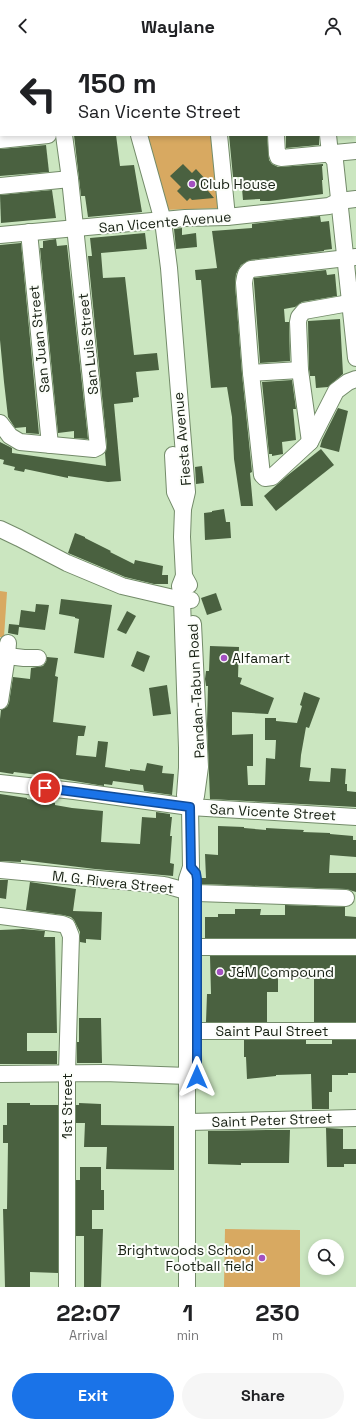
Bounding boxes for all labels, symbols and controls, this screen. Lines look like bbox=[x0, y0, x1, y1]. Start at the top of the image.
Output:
icon: back bbox=[12, 15, 34, 37]
text: Waylane bbox=[141, 15, 215, 38]
icon: person bbox=[322, 15, 344, 37]
text: 150 m bbox=[78, 65, 157, 101]
icon: left bbox=[12, 68, 64, 120]
text: San Vicente Street bbox=[78, 100, 241, 123]
place label: Club House bbox=[200, 175, 276, 193]
marker: Club House bbox=[187, 179, 197, 189]
street label: San Vicente Avenue bbox=[98, 207, 232, 237]
street label: San Juan Street bbox=[24, 284, 54, 394]
street label: San Luis Street bbox=[74, 292, 102, 396]
street label: Fiesta Avenue bbox=[169, 391, 195, 487]
street label: Pandan-Tabun Road bbox=[183, 623, 209, 759]
place label: Alfamart bbox=[232, 649, 290, 667]
marker: Alfamart bbox=[219, 653, 229, 663]
pin bbox=[28, 771, 62, 805]
icon: arrive bbox=[34, 777, 56, 799]
street label: San Vicente Street bbox=[209, 800, 337, 824]
street label: M. G. Rivera Street bbox=[51, 867, 175, 897]
place label: J&M Compound bbox=[228, 963, 334, 981]
marker: J&M Compound bbox=[215, 967, 225, 977]
street label: Saint Paul Street bbox=[216, 1022, 329, 1040]
position arrow bbox=[176, 1056, 218, 1098]
street label: 1st Street bbox=[58, 1073, 76, 1139]
street label: Saint Peter Street bbox=[211, 1109, 333, 1131]
map controls bbox=[308, 1239, 344, 1275]
button: search bbox=[308, 1239, 344, 1275]
place label: Brightwoods School Football field bbox=[118, 1241, 254, 1275]
marker: Brightwoods School Football field bbox=[257, 1253, 267, 1263]
text: 22:07 bbox=[56, 1297, 120, 1328]
text: 1 bbox=[182, 1297, 193, 1328]
text: 230 bbox=[255, 1297, 300, 1328]
text: Arrival bbox=[69, 1327, 108, 1344]
text: min bbox=[177, 1327, 199, 1344]
text: m bbox=[272, 1327, 283, 1344]
button: Exit bbox=[12, 1373, 174, 1419]
button: Share bbox=[182, 1373, 344, 1419]

